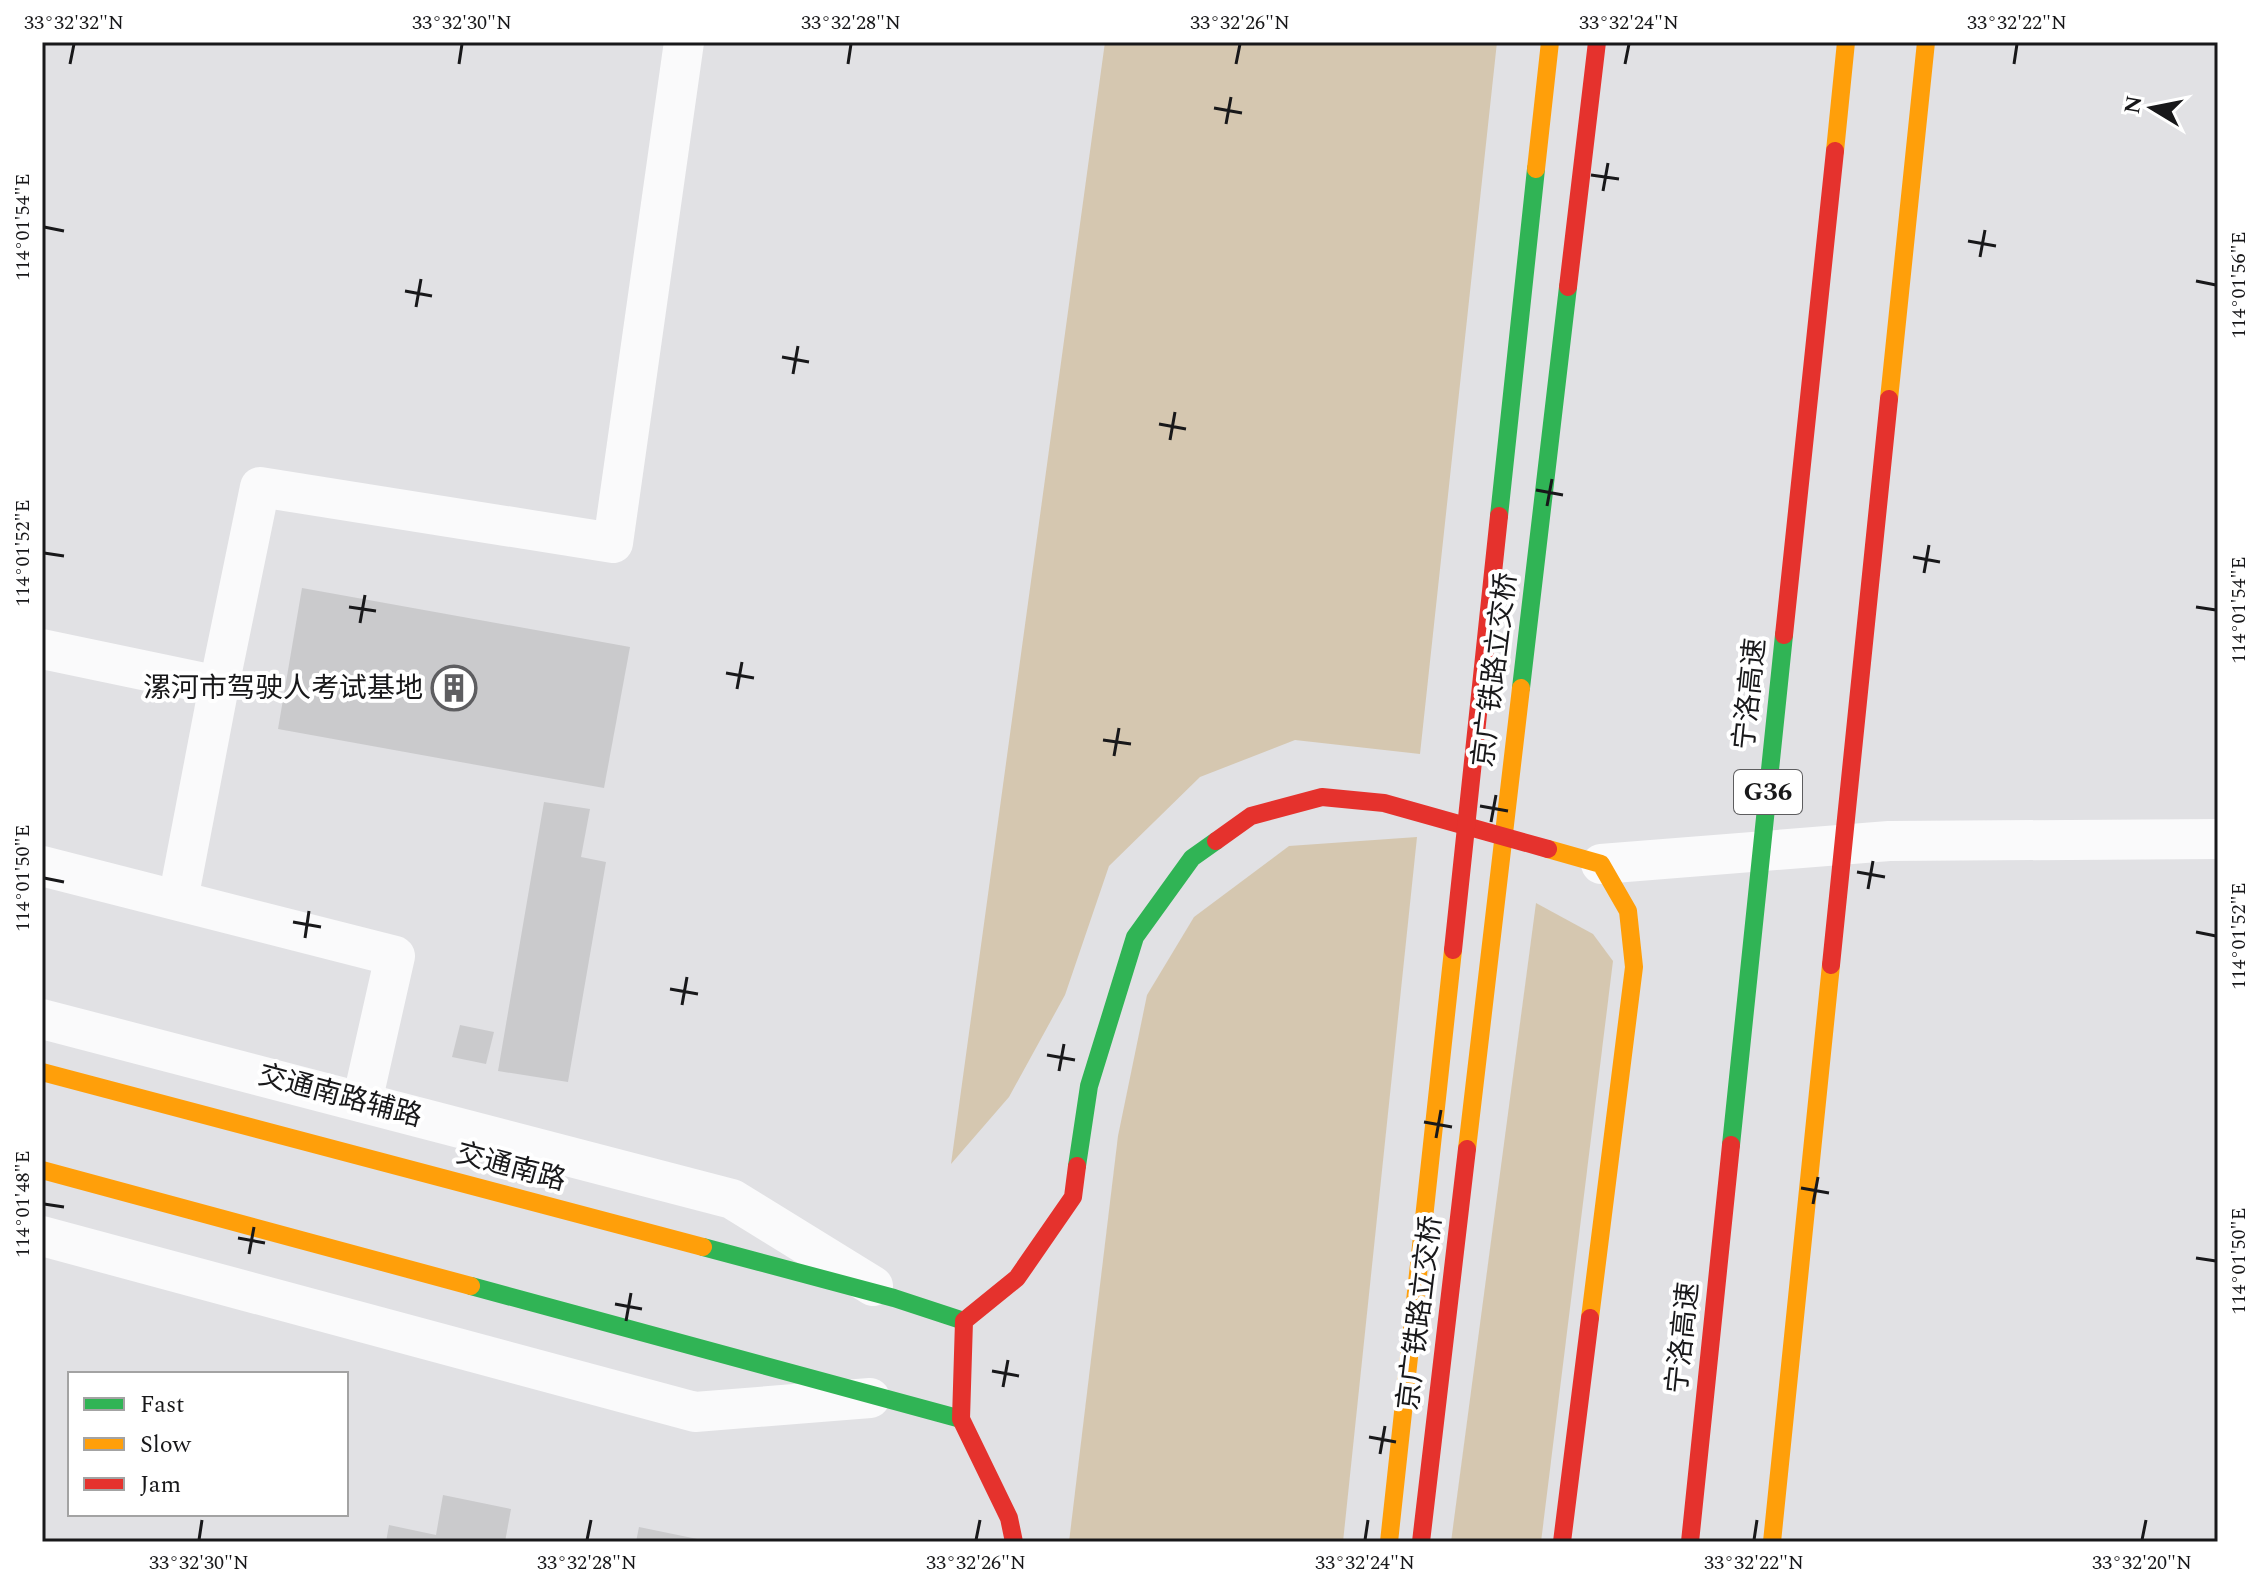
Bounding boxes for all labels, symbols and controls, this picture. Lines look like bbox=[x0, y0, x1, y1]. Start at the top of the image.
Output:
text: 33°32'32"N bbox=[24, 8, 124, 38]
text: 33°32'30"N bbox=[412, 8, 512, 38]
text: 33°32'28"N bbox=[801, 8, 901, 38]
text: 33°32'26"N bbox=[1190, 8, 1290, 38]
text: 33°32'24"N bbox=[1579, 8, 1679, 38]
text: 33°32'22"N bbox=[1967, 8, 2067, 38]
north arrow bbox=[2112, 68, 2192, 148]
text: N bbox=[2116, 93, 2152, 116]
text: 114°01'54"E bbox=[8, 173, 38, 281]
text: 114°01'56"E bbox=[2224, 231, 2254, 339]
text: 114°01'52"E bbox=[8, 499, 38, 607]
text: 114°01'54"E bbox=[2224, 556, 2254, 664]
street label: 京广铁路立交桥 bbox=[1462, 570, 1528, 770]
street label: 宁洛高速 bbox=[1723, 636, 1777, 752]
building icon: 漯河市驾驶人考试基地 bbox=[430, 664, 478, 712]
place label: 漯河市驾驶人考试基地 bbox=[143, 667, 423, 710]
road number: G36 bbox=[1734, 770, 1802, 814]
text: 114°01'50"E bbox=[8, 824, 38, 932]
text: 114°01'52"E bbox=[2224, 882, 2254, 990]
street label: 交通南路辅路 bbox=[253, 1053, 427, 1139]
street label: 交通南路 bbox=[451, 1132, 571, 1202]
text: 114°01'48"E bbox=[8, 1150, 38, 1258]
text: 114°01'50"E bbox=[2224, 1207, 2254, 1315]
street label: 京广铁路立交桥 bbox=[1387, 1213, 1453, 1413]
street label: 宁洛高速 bbox=[1656, 1280, 1710, 1396]
legend bbox=[68, 1372, 348, 1516]
text: Fast bbox=[140, 1387, 185, 1423]
text: Slow bbox=[140, 1427, 192, 1463]
text: Jam bbox=[140, 1467, 181, 1503]
text: 33°32'30"N bbox=[149, 1548, 249, 1578]
text: 33°32'28"N bbox=[537, 1548, 637, 1578]
text: 33°32'26"N bbox=[926, 1548, 1026, 1578]
text: 33°32'24"N bbox=[1315, 1548, 1415, 1578]
text: 33°32'22"N bbox=[1704, 1548, 1804, 1578]
text: 33°32'20"N bbox=[2092, 1548, 2192, 1578]

